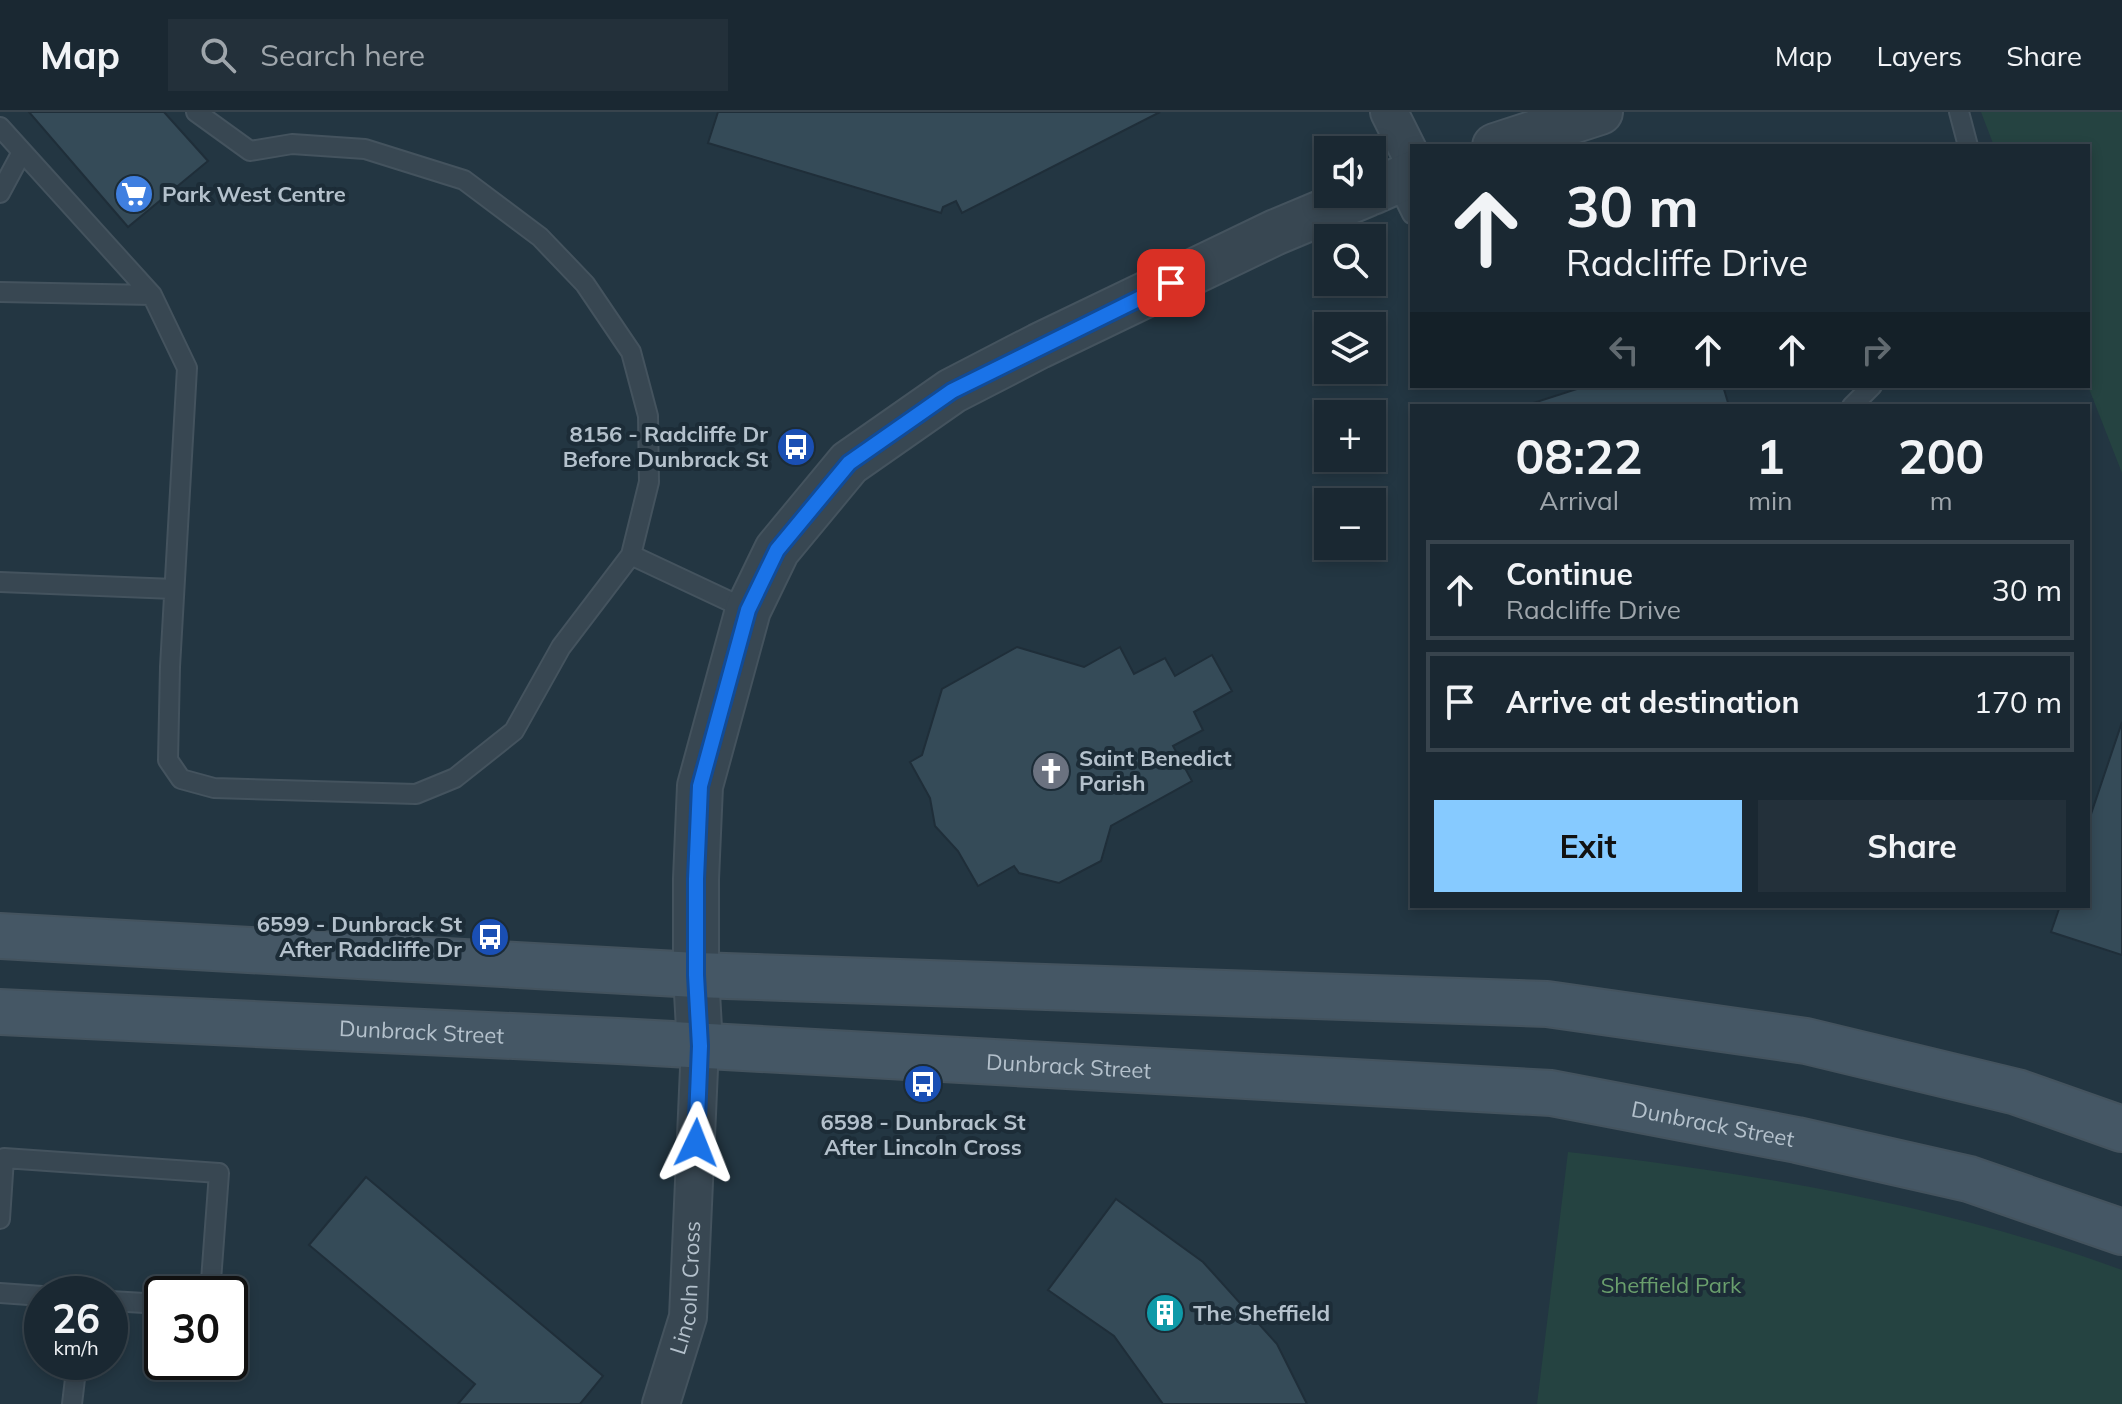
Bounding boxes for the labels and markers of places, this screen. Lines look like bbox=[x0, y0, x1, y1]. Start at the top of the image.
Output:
supermarket icon: Park West Centre bbox=[113, 173, 155, 215]
place label: Park West Centre bbox=[162, 180, 346, 208]
pin bbox=[1137, 249, 1205, 317]
place label: 8156 - Radcliffe Dr Before Dunbrack St bbox=[563, 420, 768, 473]
bus stop icon: 8156 - Radcliffe Dr Before Dunbrack St bbox=[775, 426, 817, 468]
place label: Saint Benedict Parish bbox=[1079, 744, 1232, 797]
church icon: Saint Benedict Parish bbox=[1030, 750, 1072, 792]
place label: 6599 - Dunbrack St After Radcliffe Dr bbox=[257, 910, 462, 963]
bus stop icon: 6599 - Dunbrack St After Radcliffe Dr bbox=[469, 916, 511, 958]
bus stop icon: 6598 - Dunbrack St After Lincoln Cross bbox=[902, 1063, 944, 1105]
place label: 6598 - Dunbrack St After Lincoln Cross bbox=[820, 1108, 1026, 1161]
building icon: The Sheffield bbox=[1144, 1292, 1186, 1334]
place label: The Sheffield bbox=[1193, 1299, 1330, 1327]

